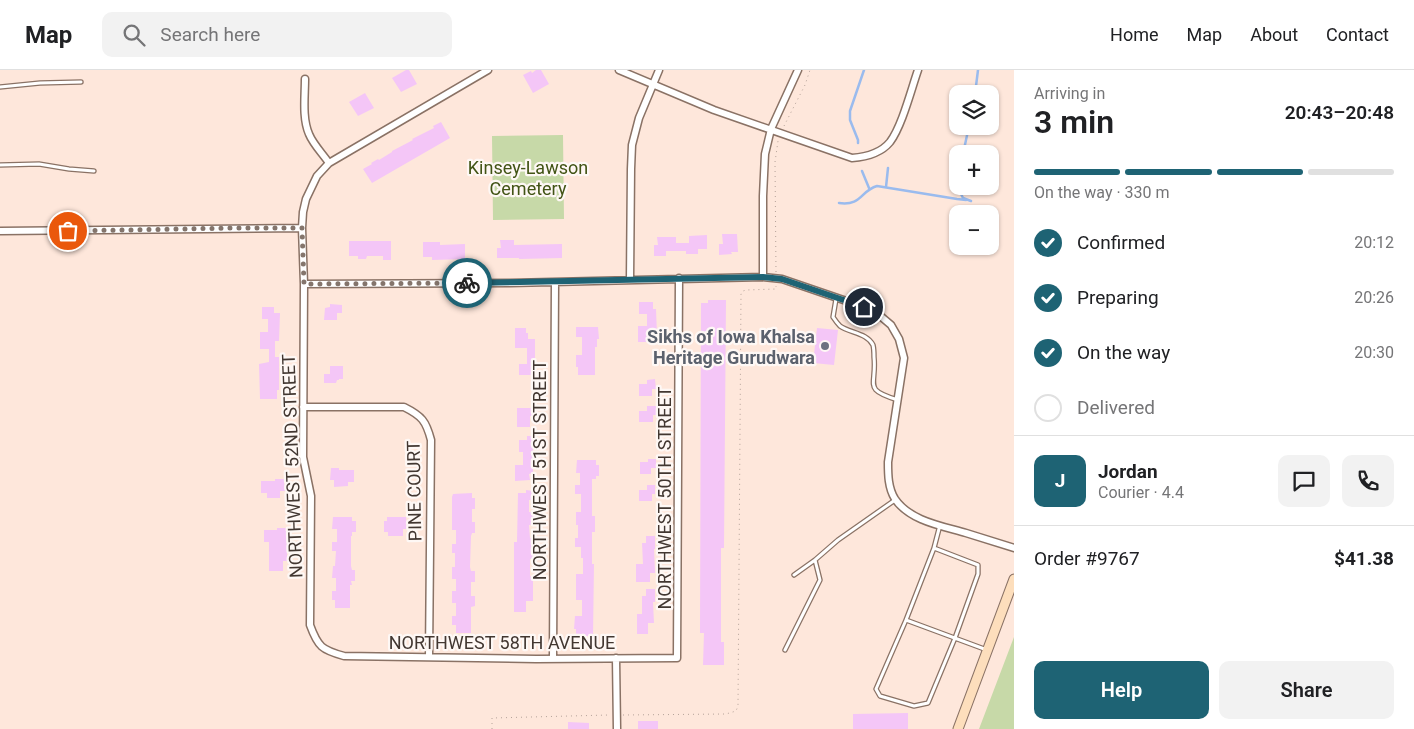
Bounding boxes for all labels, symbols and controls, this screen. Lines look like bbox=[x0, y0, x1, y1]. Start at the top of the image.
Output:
search box bbox=[102, 12, 452, 57]
text: Map bbox=[25, 21, 72, 49]
icon: search bbox=[120, 21, 148, 49]
text: Search here bbox=[160, 23, 260, 46]
text: Home bbox=[1110, 24, 1159, 45]
text: Map bbox=[1187, 24, 1222, 45]
text: About bbox=[1250, 24, 1298, 45]
text: Contact bbox=[1326, 24, 1389, 45]
text: Arriving in bbox=[1034, 84, 1105, 103]
map controls bbox=[949, 85, 999, 255]
button: layers bbox=[949, 85, 999, 135]
text: 20:43–20:48 bbox=[1285, 101, 1394, 124]
text: 3 min bbox=[1034, 103, 1114, 141]
button: + bbox=[949, 145, 999, 195]
park label: Kinsey-Lawson Cemetery bbox=[468, 157, 588, 199]
text: On the way · 330 m bbox=[1034, 183, 1170, 202]
button: − bbox=[949, 205, 999, 255]
pin bbox=[47, 210, 89, 252]
icon: bag bbox=[54, 217, 82, 245]
icon: check bbox=[1034, 229, 1062, 257]
text: Confirmed bbox=[1077, 231, 1165, 254]
text: 20:12 bbox=[1354, 233, 1394, 252]
courier bbox=[442, 258, 492, 308]
icon: bike bbox=[453, 269, 481, 297]
icon: check bbox=[1034, 284, 1062, 312]
pin bbox=[843, 286, 885, 328]
text: Preparing bbox=[1077, 286, 1159, 309]
text: 20:26 bbox=[1354, 288, 1394, 307]
icon: home bbox=[850, 293, 878, 321]
place label: Sikhs of Iowa Khalsa Heritage Gurudwara bbox=[647, 326, 815, 368]
icon: check bbox=[1034, 339, 1062, 367]
marker: Sikhs of Iowa Khalsa Heritage Gurudwara bbox=[819, 340, 831, 352]
text: On the way bbox=[1077, 341, 1170, 364]
text: 20:30 bbox=[1354, 343, 1394, 362]
street label: NORTHWEST 52ND STREET bbox=[278, 353, 306, 578]
street label: NORTHWEST 51ST STREET bbox=[529, 359, 550, 580]
street label: NORTHWEST 50TH STREET bbox=[654, 386, 675, 610]
text: Delivered bbox=[1077, 396, 1155, 419]
street label: PINE COURT bbox=[403, 440, 425, 542]
button: chat bbox=[1278, 455, 1330, 507]
button: phone bbox=[1342, 455, 1394, 507]
text: Jordan bbox=[1098, 460, 1158, 483]
text: J bbox=[1055, 469, 1065, 492]
text: Courier · 4.4 bbox=[1098, 483, 1184, 502]
text: Order #9767 bbox=[1034, 547, 1140, 570]
text: $41.38 bbox=[1334, 547, 1394, 570]
street label: NORTHWEST 58TH AVENUE bbox=[389, 632, 615, 653]
button: Help bbox=[1034, 661, 1209, 719]
button: Share bbox=[1219, 661, 1394, 719]

